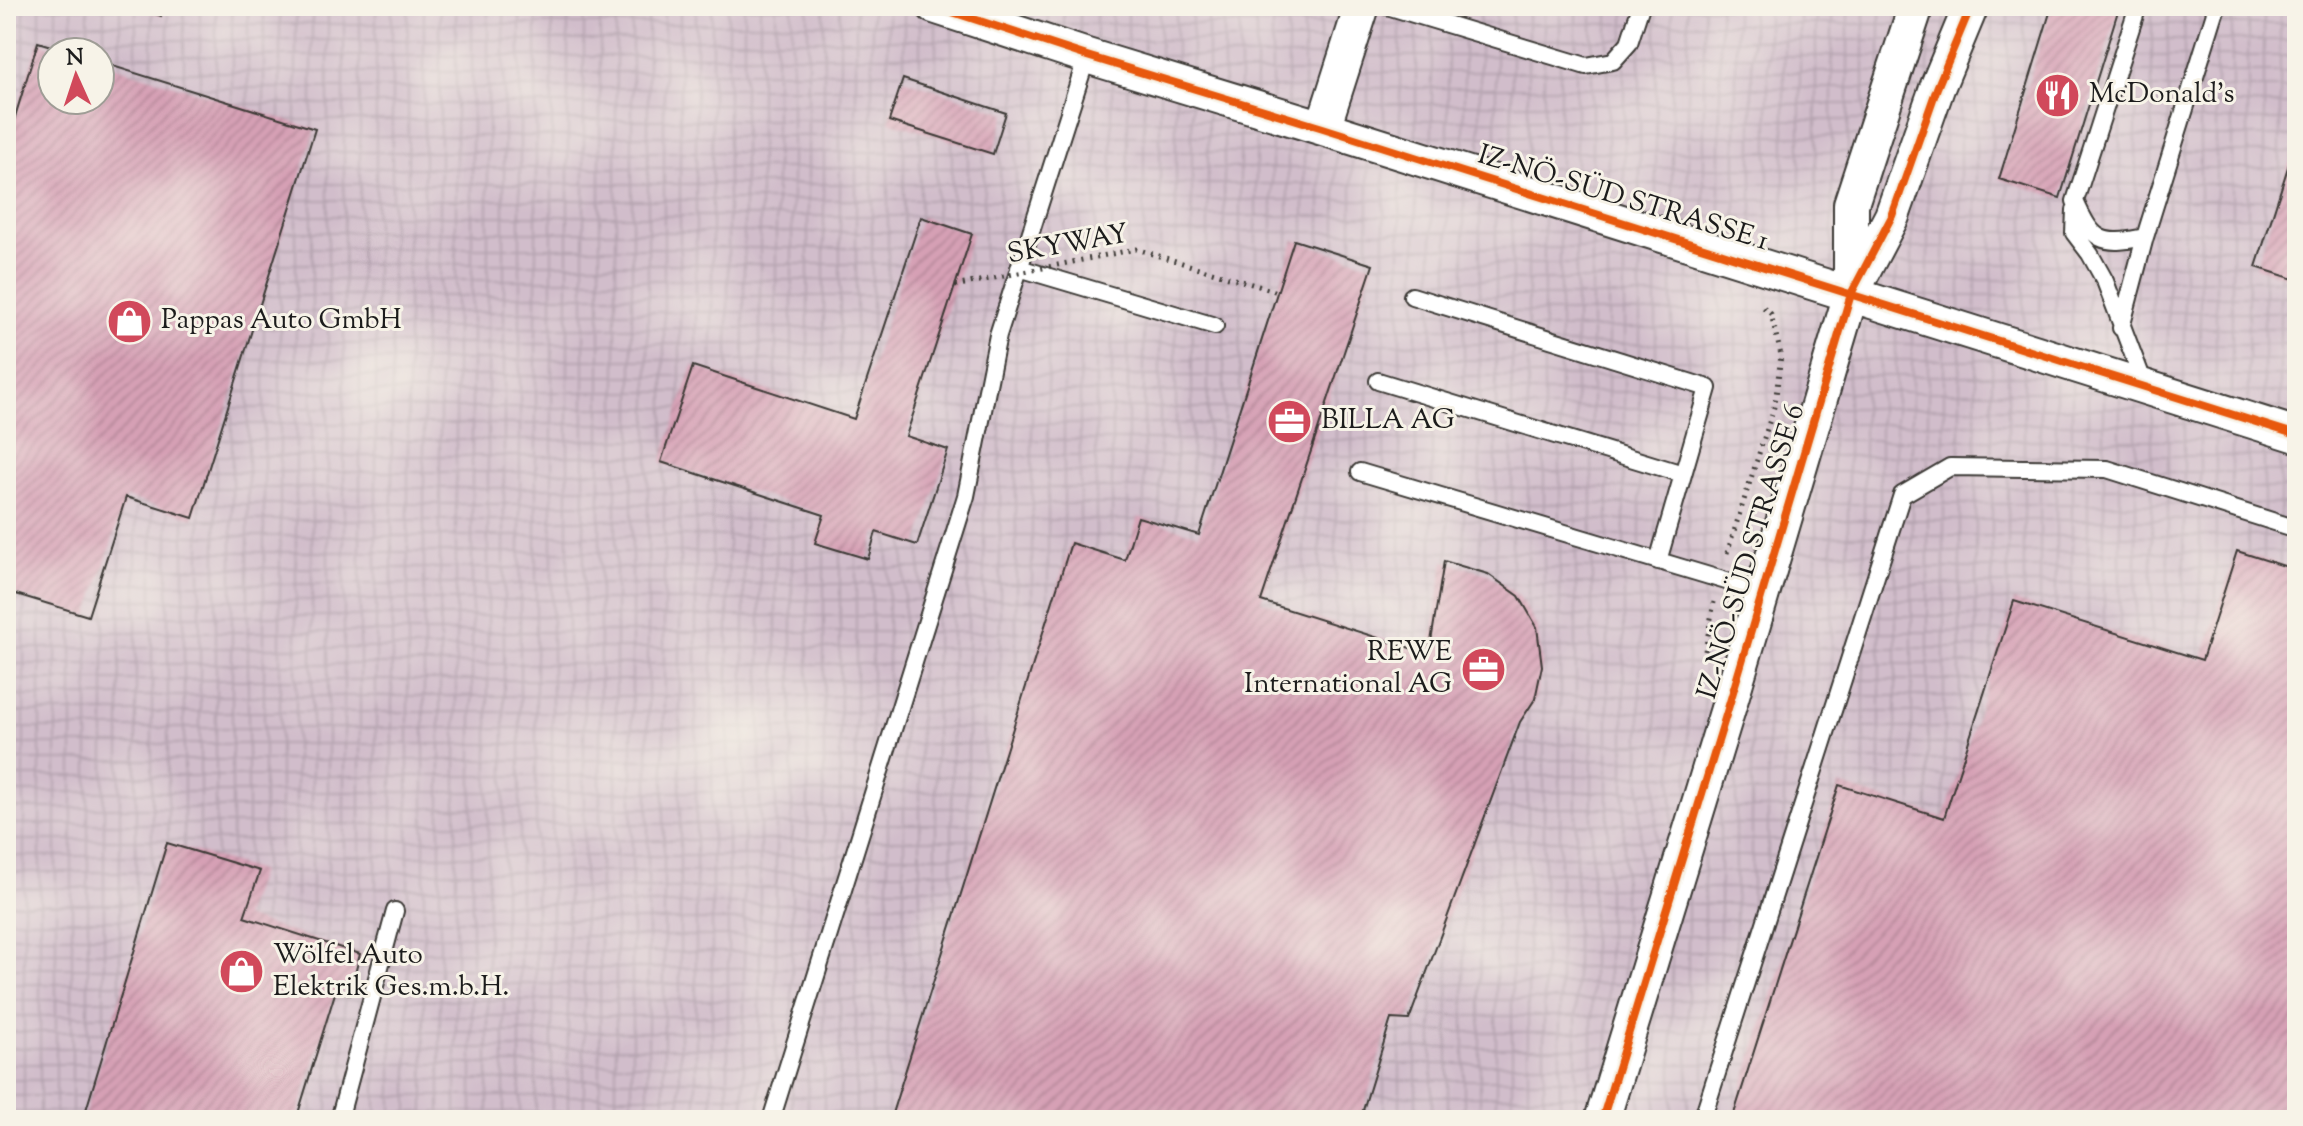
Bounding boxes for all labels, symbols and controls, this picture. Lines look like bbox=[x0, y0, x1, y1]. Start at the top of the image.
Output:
north arrow bbox=[36, 36, 116, 116]
text: N bbox=[66, 43, 85, 75]
restaurant icon: McDonald's bbox=[2034, 71, 2082, 119]
place label: McDonald's bbox=[2089, 75, 2235, 115]
street label: IZ-NÖ-SÜD STRASSE 1 bbox=[1473, 136, 1773, 262]
street label: SKYWAY bbox=[1004, 215, 1132, 275]
shop icon: Pappas Auto GmbH bbox=[106, 297, 154, 345]
place label: Pappas Auto GmbH bbox=[161, 301, 402, 341]
office icon: BILLA AG bbox=[1266, 397, 1314, 445]
street label: IZ-NÖ-SÜD STRASSE 6 bbox=[1688, 400, 1816, 704]
place label: BILLA AG bbox=[1321, 401, 1455, 441]
place label: REWE International AG bbox=[1244, 633, 1452, 705]
office icon: REWE International AG bbox=[1459, 645, 1507, 693]
place label: Wölfel Auto Elektrik Ges.m.b.H. bbox=[273, 936, 509, 1008]
shop icon: Wölfel Auto Elektrik Ges.m.b.H. bbox=[218, 948, 266, 996]

